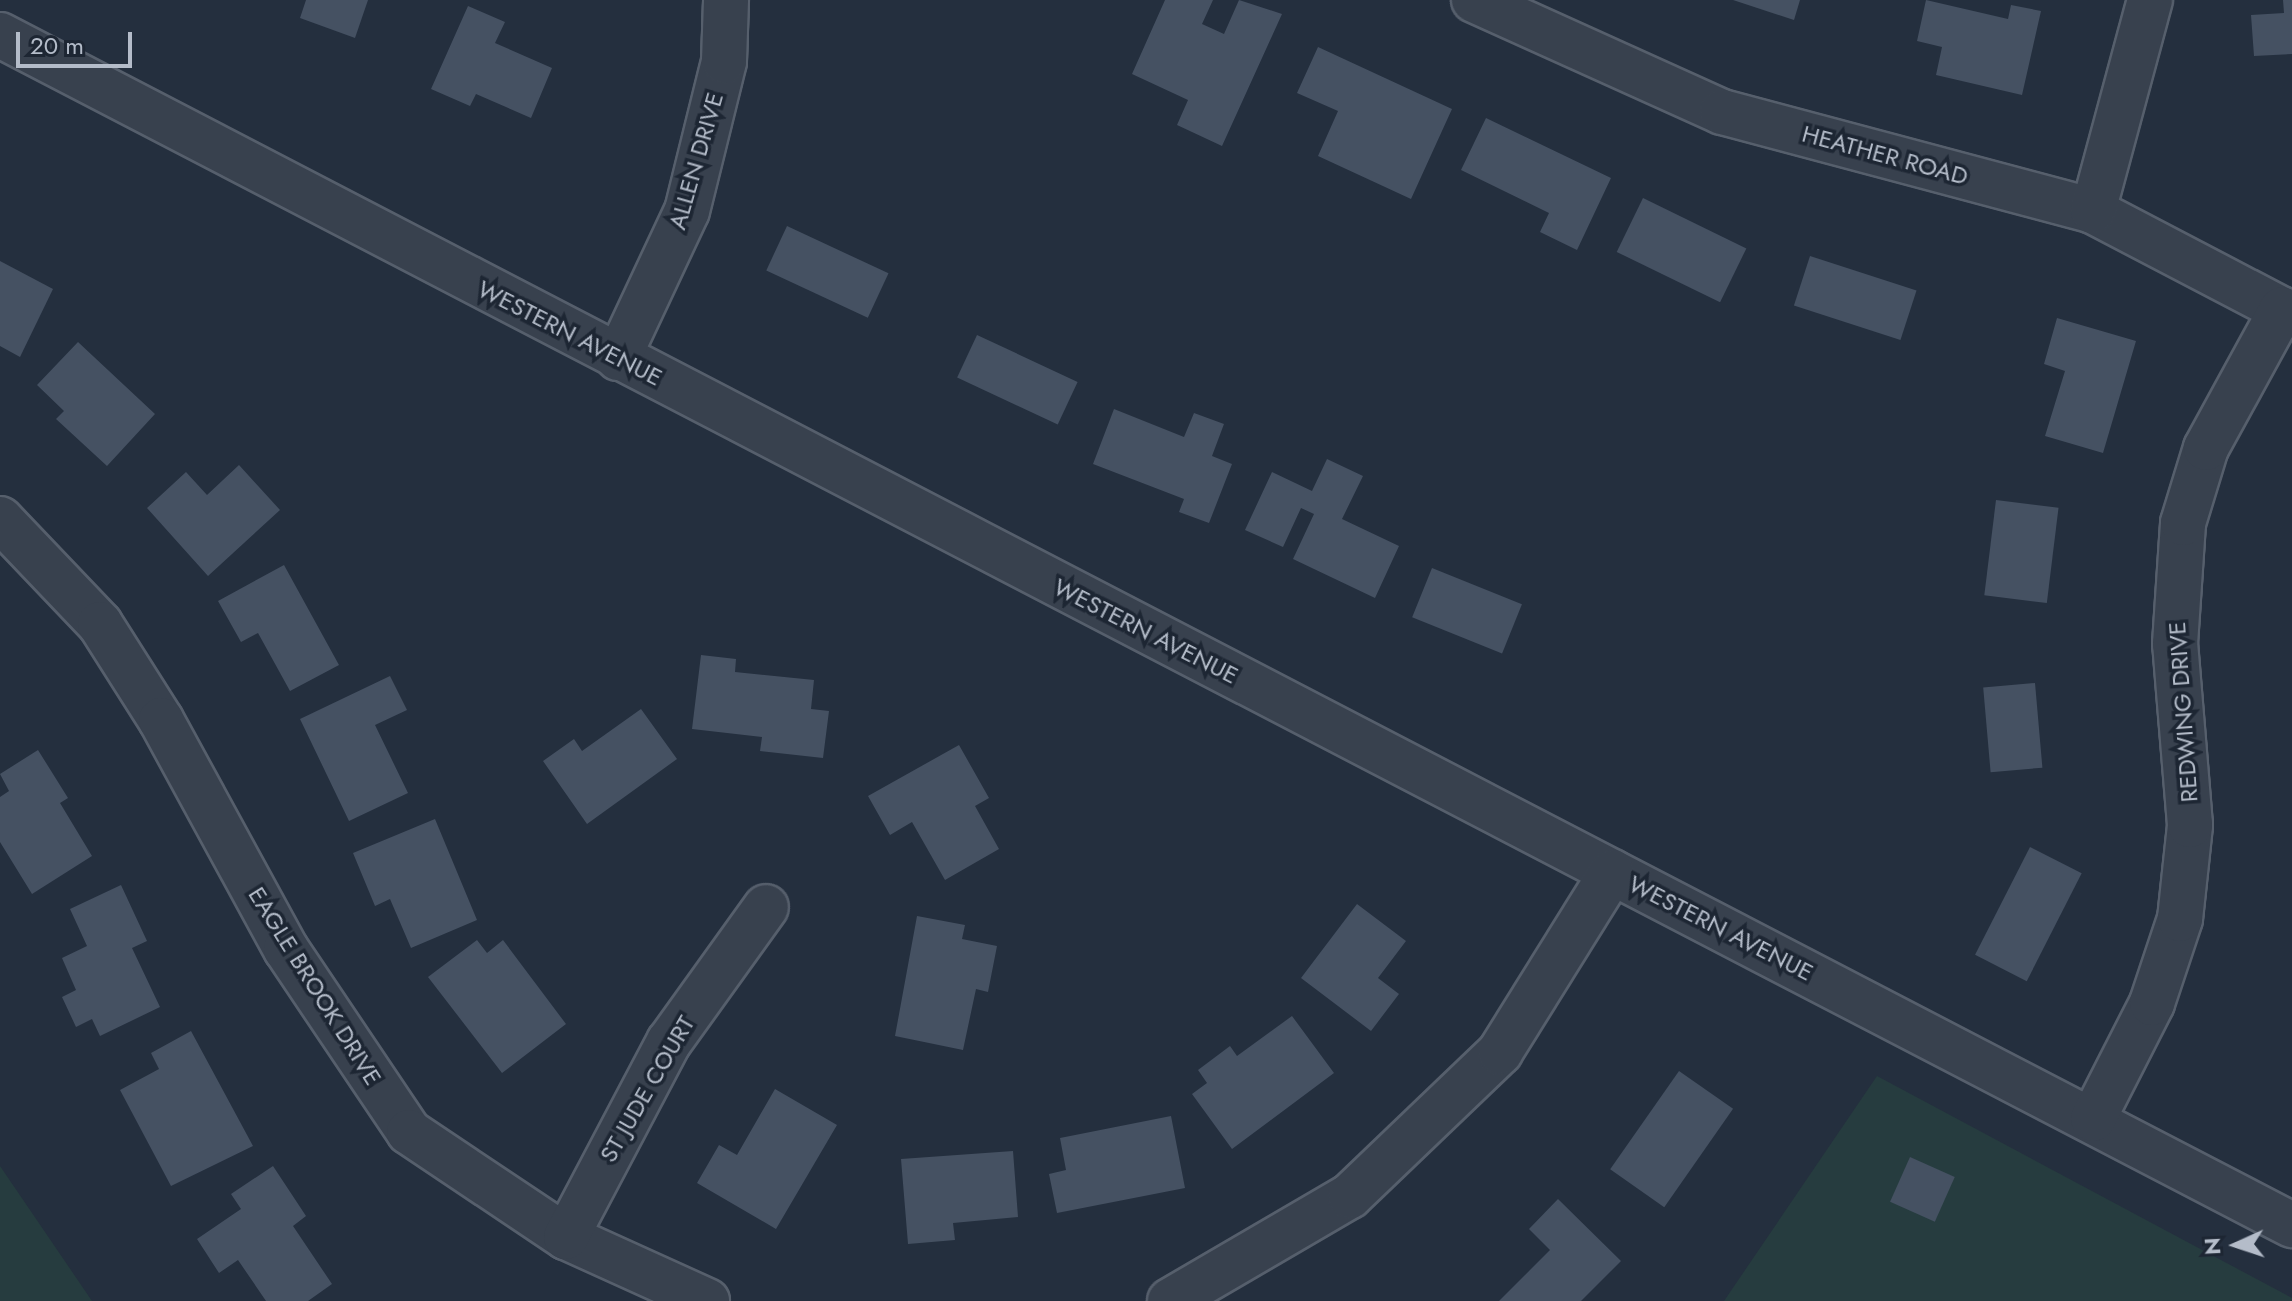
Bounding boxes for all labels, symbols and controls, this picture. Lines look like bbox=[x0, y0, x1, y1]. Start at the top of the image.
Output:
scale bar bbox=[20, 16, 136, 66]
text: 20 m bbox=[30, 28, 84, 63]
street label: ALLEN DRIVE bbox=[663, 89, 729, 233]
street label: HEATHER ROAD bbox=[1799, 119, 1971, 191]
street label: WESTERN AVENUE bbox=[473, 274, 667, 392]
street label: WESTERN AVENUE bbox=[1049, 572, 1243, 690]
street label: REDWING DRIVE bbox=[2162, 621, 2204, 803]
street label: WESTERN AVENUE bbox=[1624, 869, 1818, 987]
street label: EAGLE BROOK DRIVE bbox=[242, 882, 388, 1090]
street label: ST JUDE COURT bbox=[594, 1011, 700, 1167]
north arrow bbox=[2196, 1205, 2276, 1285]
text: N bbox=[2196, 1237, 2228, 1256]

